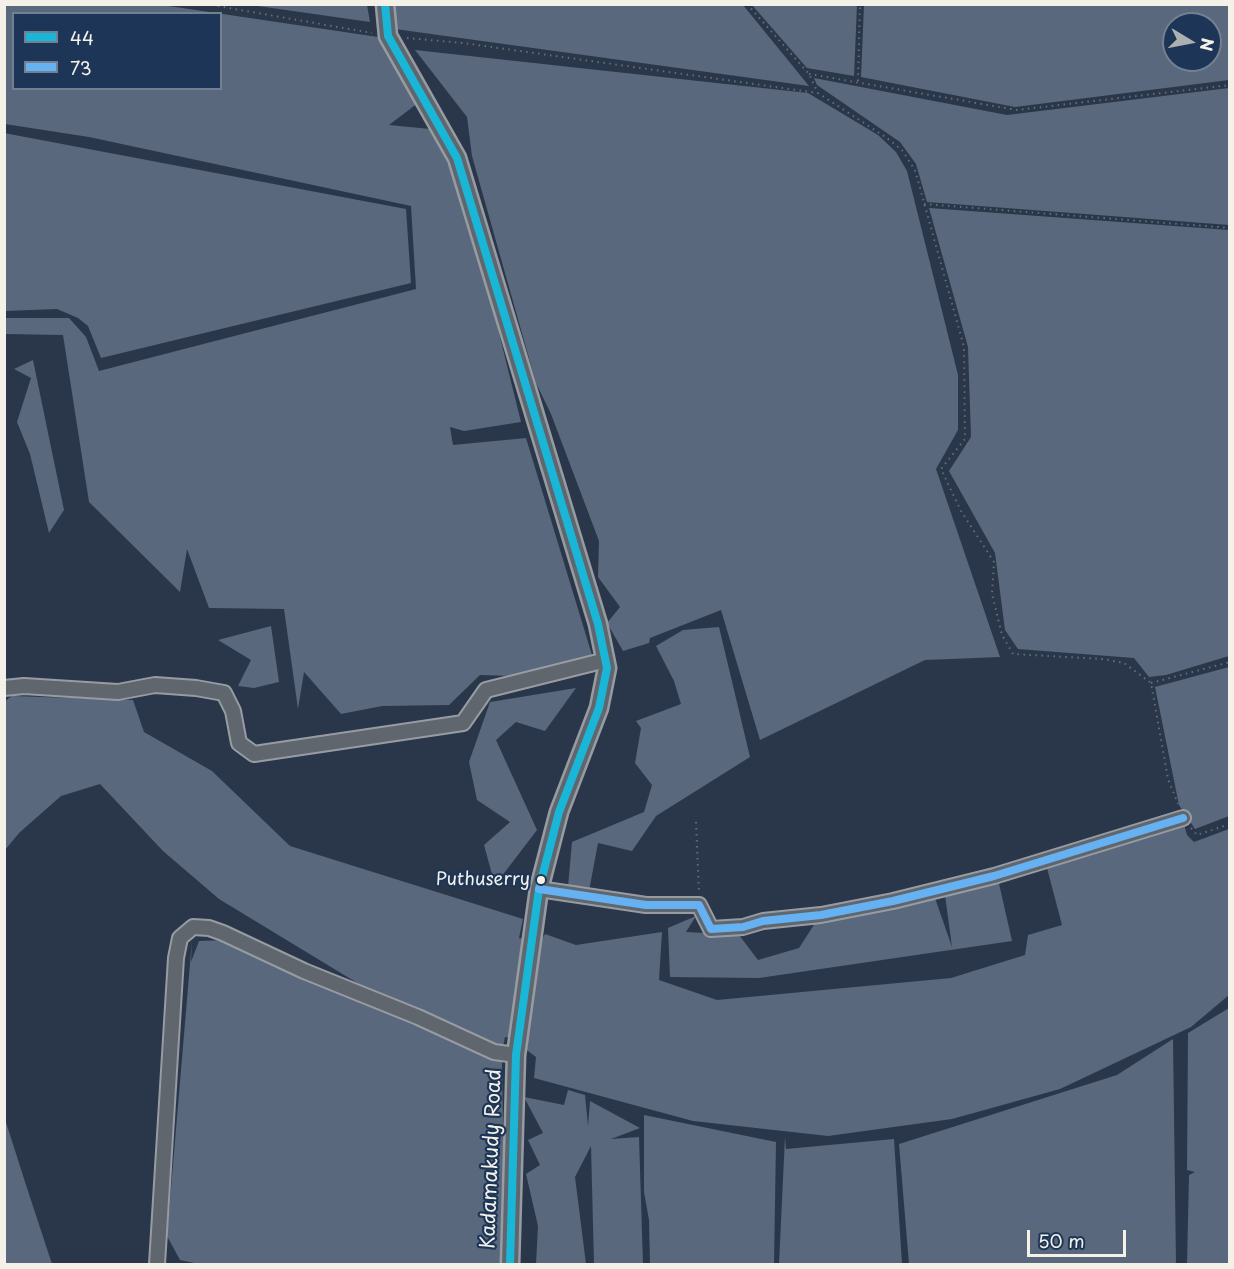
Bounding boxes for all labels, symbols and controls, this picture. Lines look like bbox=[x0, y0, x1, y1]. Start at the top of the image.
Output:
legend bbox=[12, 12, 222, 90]
north arrow bbox=[1162, 12, 1222, 72]
text: 44 bbox=[70, 24, 94, 51]
text: N bbox=[1195, 36, 1221, 53]
text: 73 bbox=[70, 54, 92, 81]
place label: Puthuserry bbox=[436, 869, 530, 891]
marker: Puthuserry bbox=[535, 874, 547, 886]
street label: Kadamakudy Road bbox=[477, 1069, 507, 1249]
scale bar bbox=[1030, 1218, 1129, 1256]
text: 50 m bbox=[1038, 1227, 1085, 1254]

